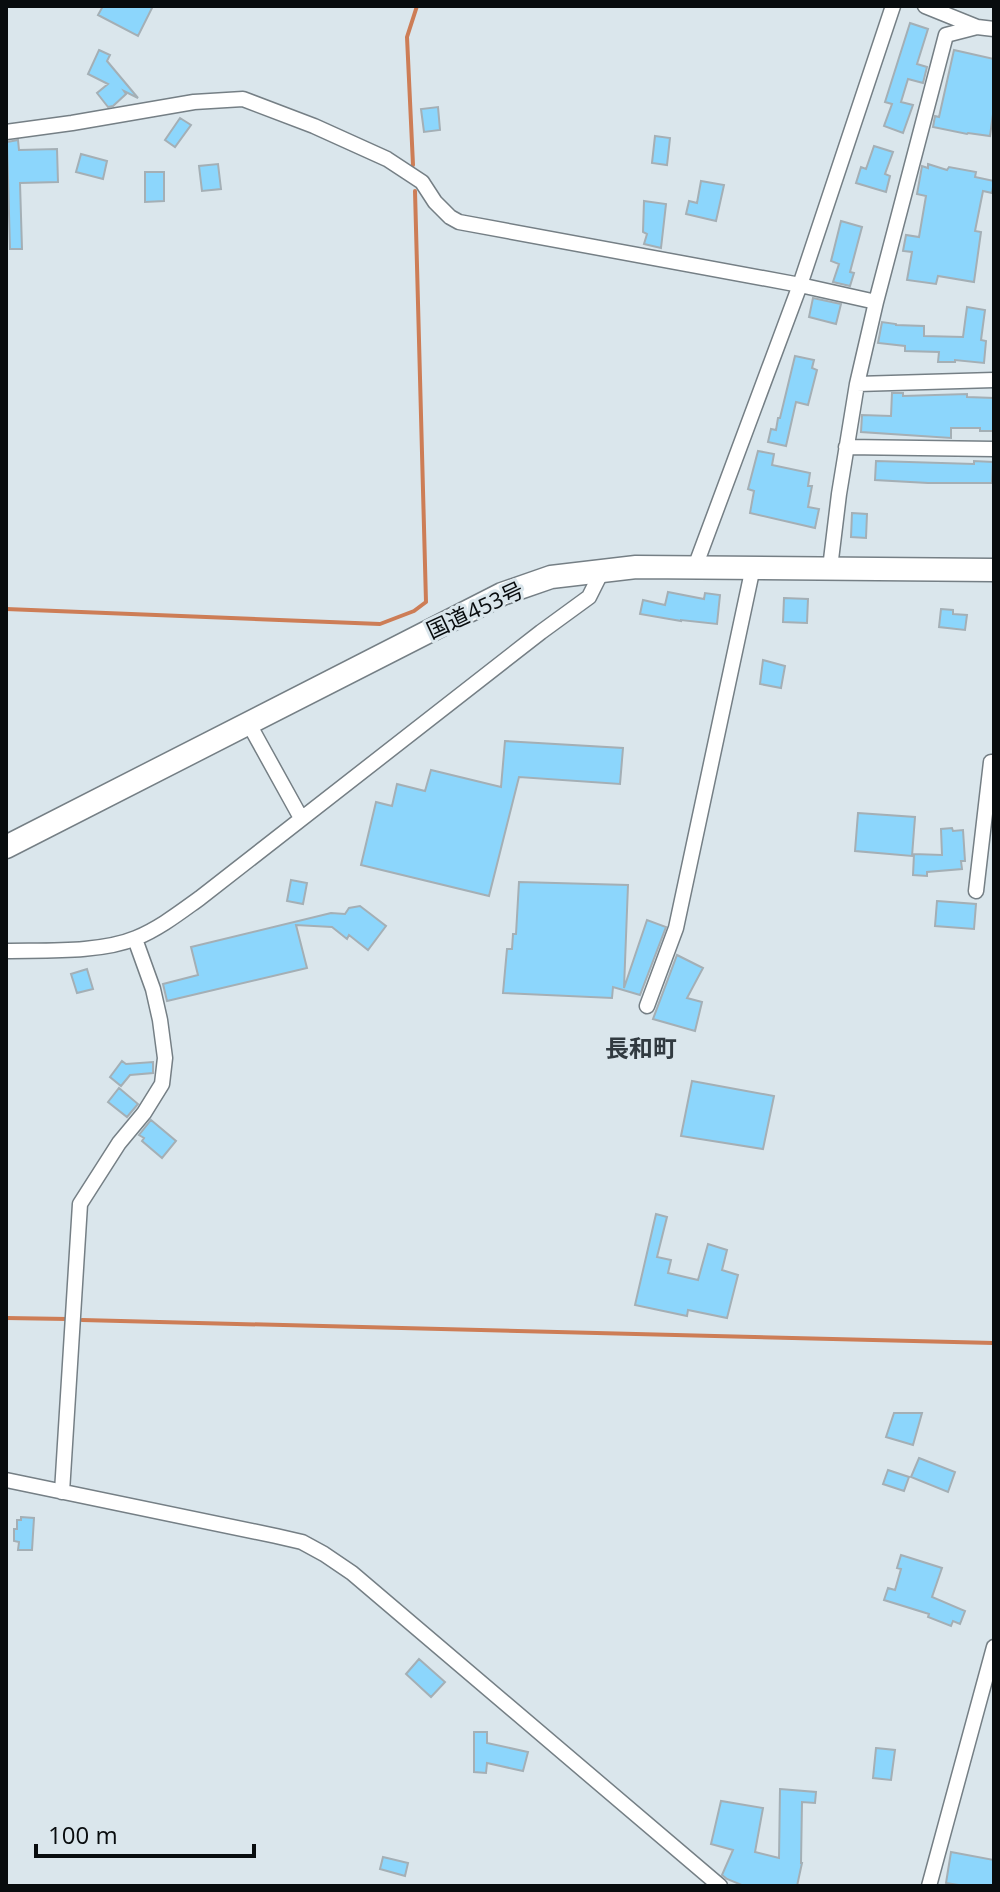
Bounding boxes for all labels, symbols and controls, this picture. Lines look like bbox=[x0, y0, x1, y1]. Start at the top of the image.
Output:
street label: 国道453号 bbox=[421, 574, 528, 645]
district label: 長和町 bbox=[605, 1031, 677, 1064]
scale bar bbox=[36, 1808, 254, 1858]
text: 100 m bbox=[48, 1818, 118, 1851]

